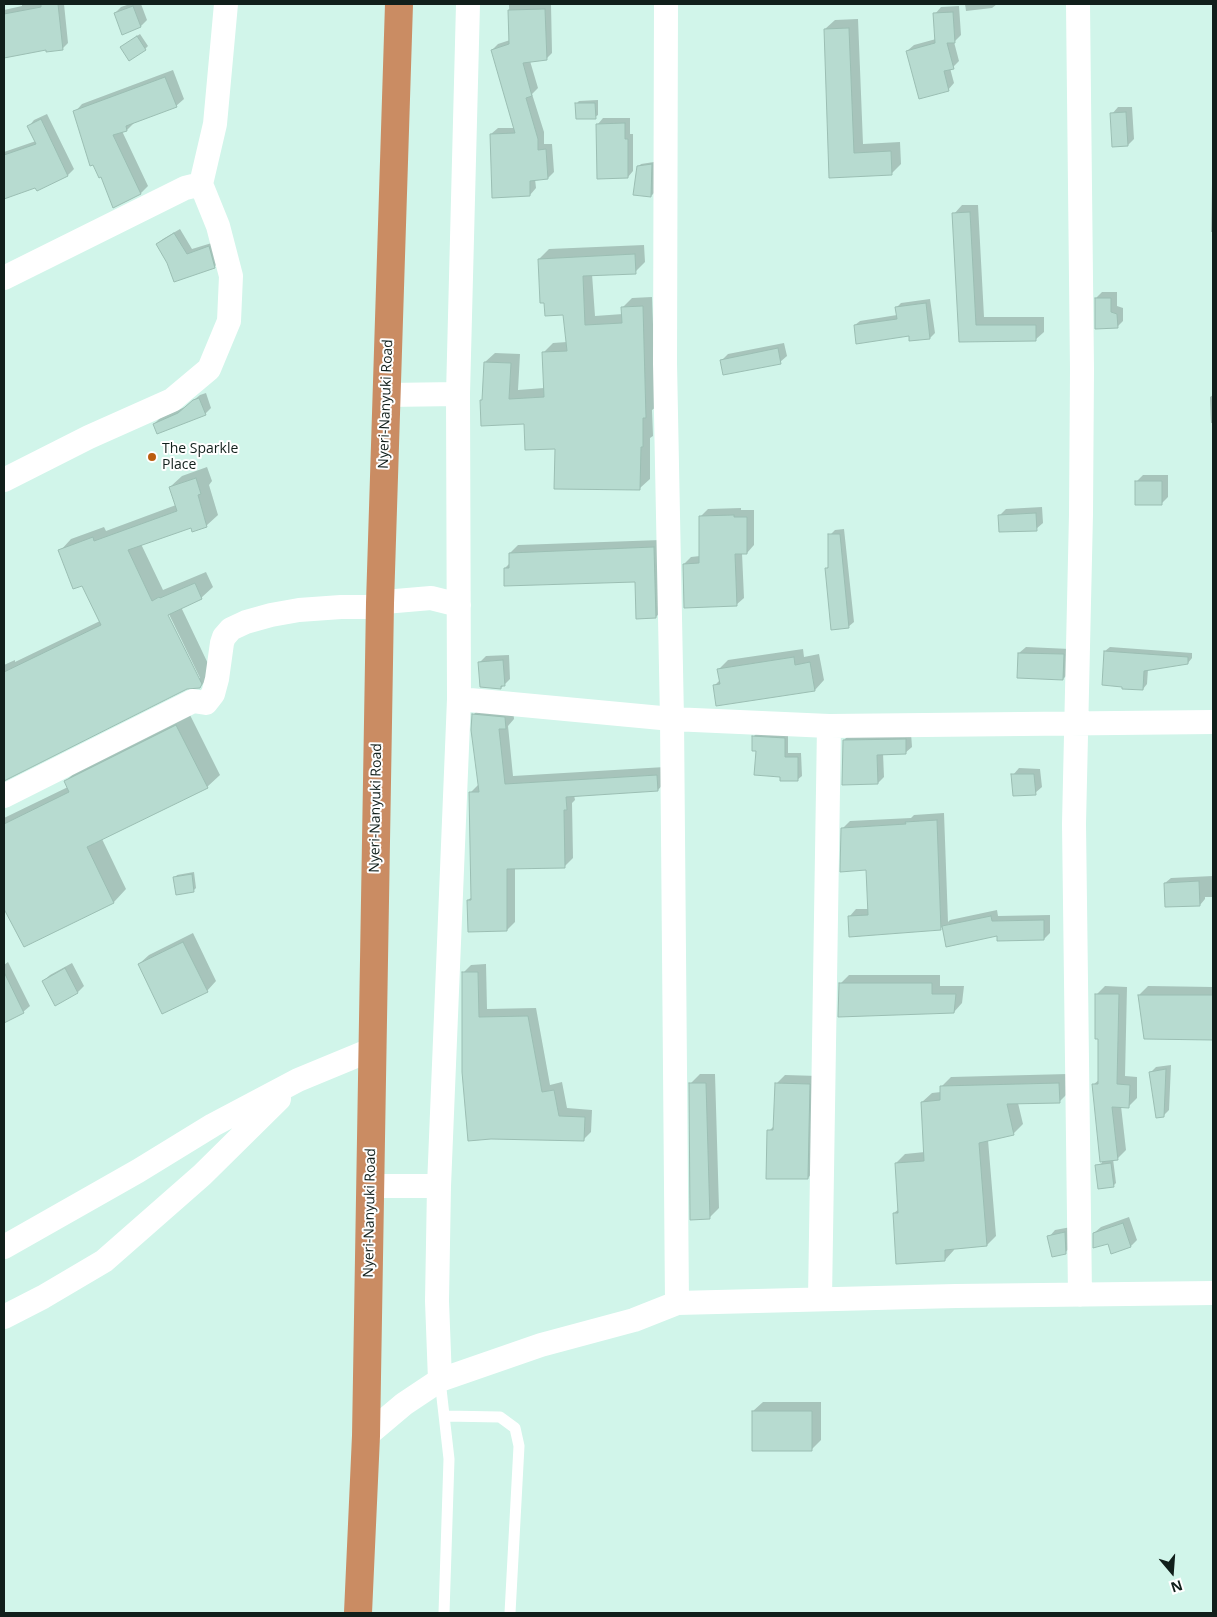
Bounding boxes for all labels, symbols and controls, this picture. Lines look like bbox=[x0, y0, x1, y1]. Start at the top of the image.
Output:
street label: Nyeri-Nanyuki Road bbox=[375, 339, 397, 469]
place label: The Sparkle Place bbox=[162, 441, 238, 474]
marker: The Sparkle Place bbox=[146, 451, 158, 463]
street label: Nyeri-Nanyuki Road bbox=[366, 743, 386, 873]
street label: Nyeri-Nanyuki Road bbox=[360, 1148, 380, 1278]
north arrow bbox=[1147, 1547, 1197, 1597]
text: N bbox=[1168, 1576, 1185, 1598]

